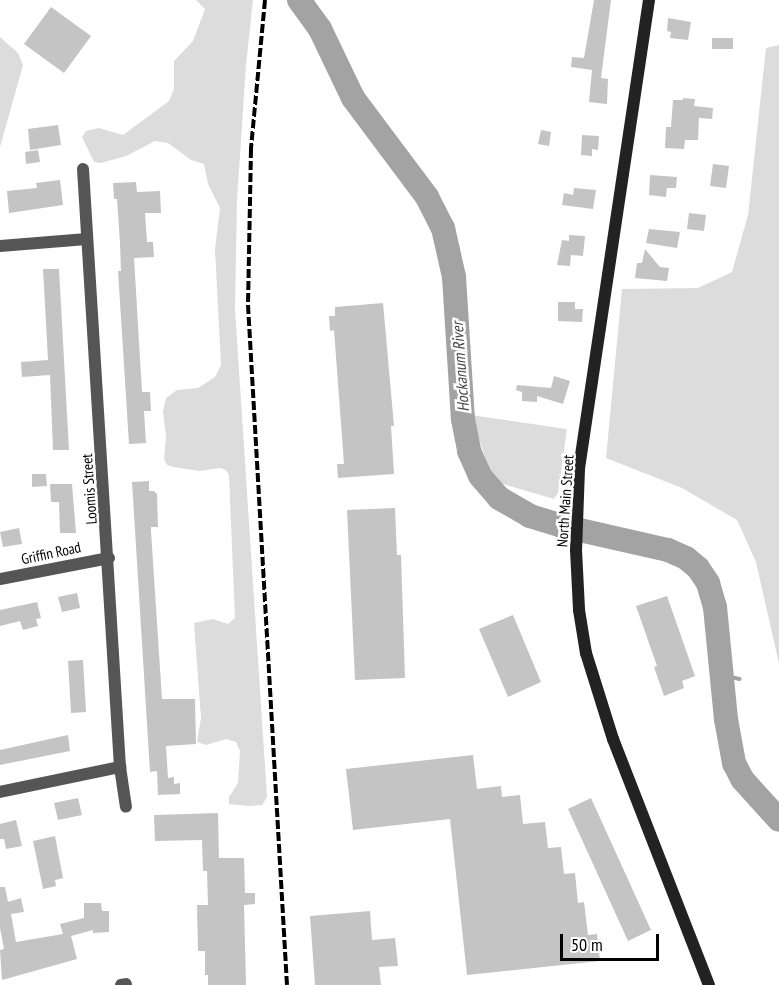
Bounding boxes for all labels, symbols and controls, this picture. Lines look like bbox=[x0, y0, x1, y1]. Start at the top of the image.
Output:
water label: Hockanum River bbox=[447, 321, 473, 413]
street label: Loomis Street bbox=[78, 453, 100, 525]
street label: North Main Street bbox=[553, 454, 577, 548]
street label: Griffin Road bbox=[20, 538, 82, 568]
scale bar bbox=[563, 922, 662, 960]
text: 50 m bbox=[571, 933, 603, 956]

